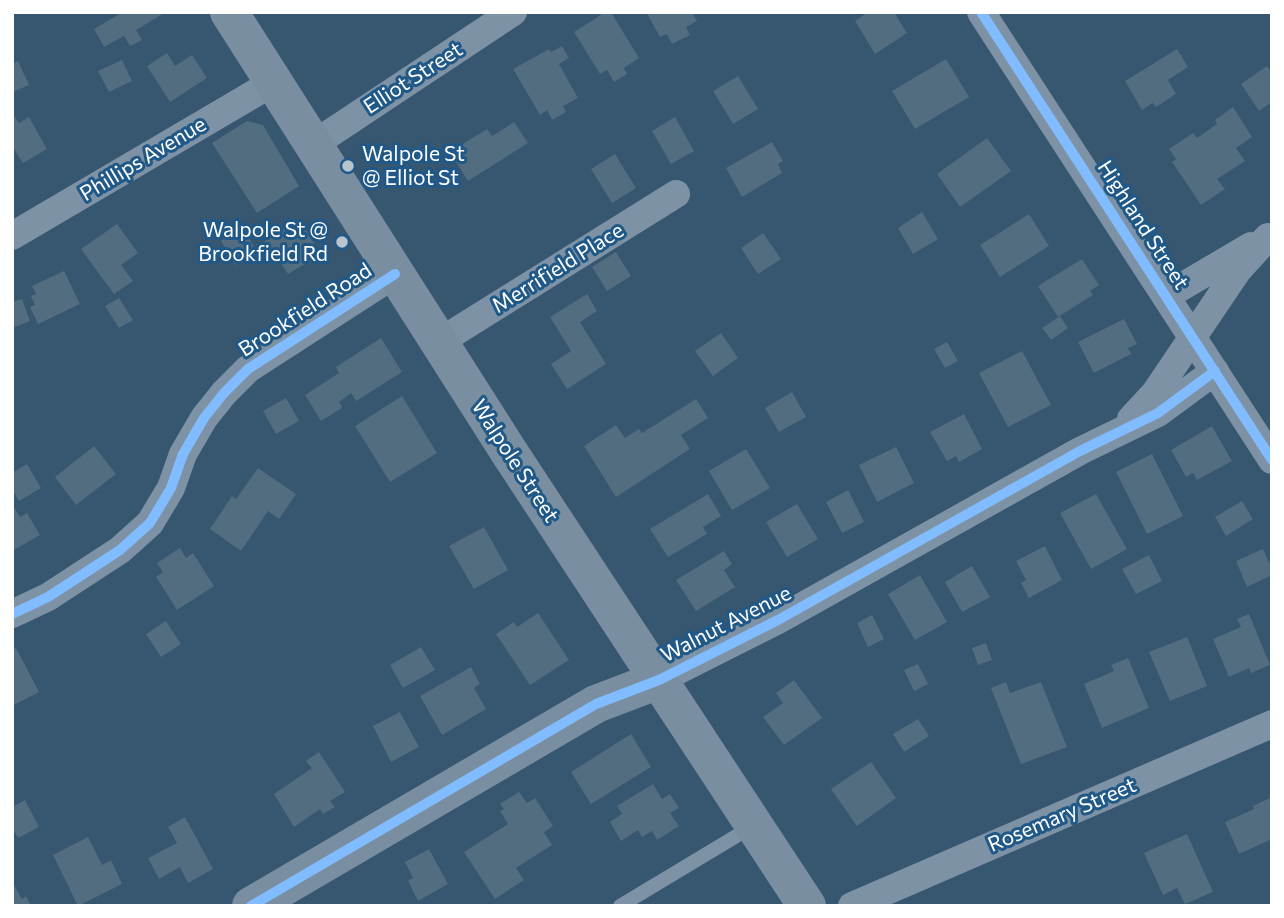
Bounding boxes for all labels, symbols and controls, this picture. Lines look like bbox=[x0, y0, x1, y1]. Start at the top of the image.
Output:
street label: Elliot Street bbox=[359, 37, 467, 119]
street label: Phillips Avenue bbox=[75, 112, 211, 206]
place label: Walpole St @ Elliot St bbox=[362, 141, 465, 191]
street label: Highland Street bbox=[1092, 156, 1194, 294]
marker: Walpole St @ Elliot St bbox=[340, 158, 356, 174]
place label: Walpole St @ Brookfield Rd bbox=[198, 217, 328, 267]
street label: Merrifield Place bbox=[488, 217, 628, 319]
marker: Walpole St @ Brookfield Rd bbox=[334, 234, 350, 250]
street label: Brookfield Road bbox=[234, 258, 376, 362]
street label: Walpole Street bbox=[466, 395, 564, 527]
street label: Walnut Avenue bbox=[657, 580, 795, 668]
street label: Rosemary Street bbox=[984, 772, 1140, 858]

